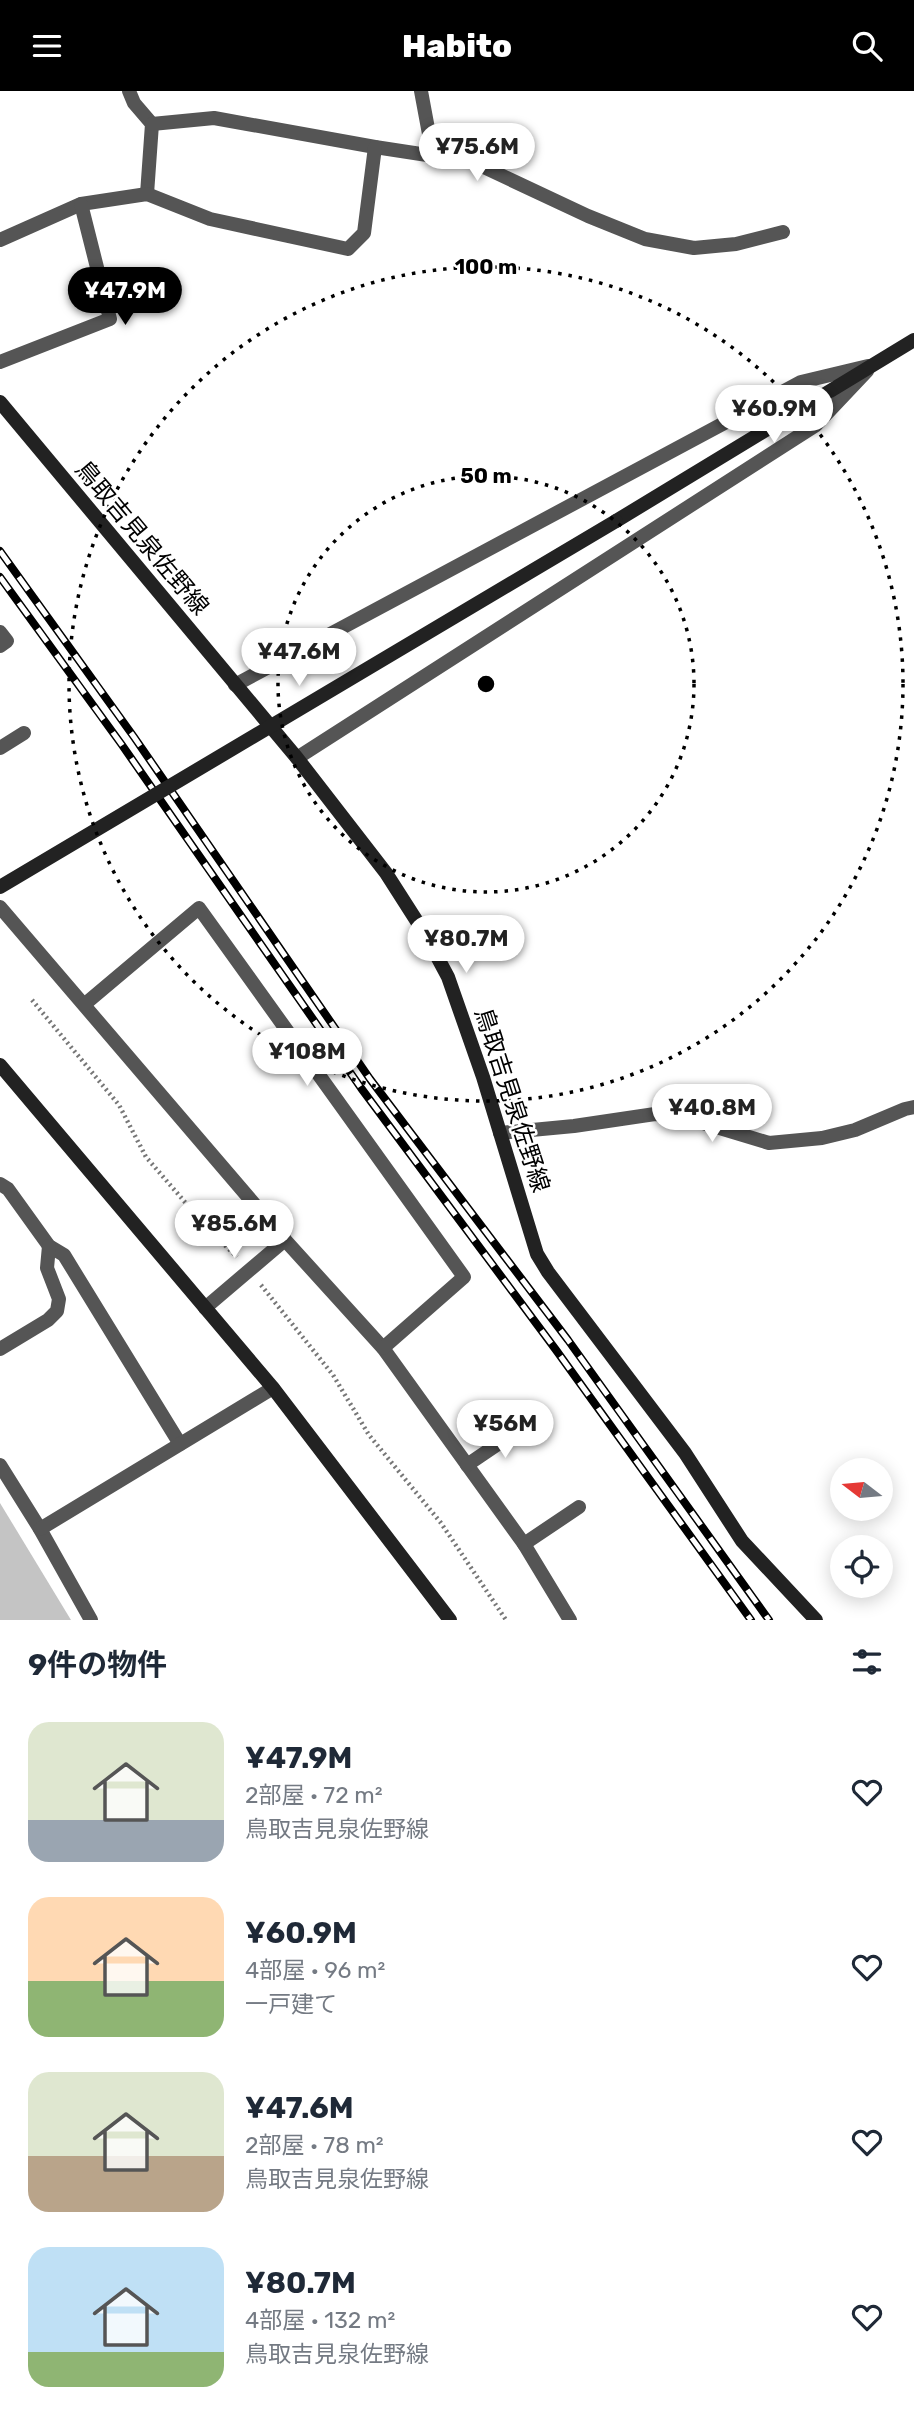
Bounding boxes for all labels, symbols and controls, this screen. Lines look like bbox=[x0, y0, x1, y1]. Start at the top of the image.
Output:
icon: menu bbox=[28, 27, 66, 65]
text: Habito bbox=[402, 27, 512, 65]
icon: search bbox=[848, 27, 886, 65]
pin: ¥75.6M bbox=[420, 123, 534, 183]
text: ¥75.6M bbox=[435, 132, 519, 160]
text: 100 m bbox=[455, 254, 517, 279]
pin: ¥47.9M bbox=[68, 267, 182, 327]
text: ¥47.9M bbox=[84, 276, 166, 304]
pin: ¥60.9M bbox=[717, 385, 831, 445]
text: ¥60.9M bbox=[731, 394, 817, 422]
street label: 鳥取吉見泉佐野線 bbox=[70, 455, 214, 621]
text: 50 m bbox=[460, 463, 512, 488]
pin: ¥47.6M bbox=[242, 629, 356, 688]
text: ¥47.6M bbox=[257, 637, 341, 665]
centre of rings bbox=[474, 672, 498, 696]
pin: ¥80.7M bbox=[409, 915, 523, 975]
text: ¥80.7M bbox=[424, 924, 508, 952]
street label: 鳥取吉見泉佐野線 bbox=[469, 1004, 555, 1196]
pin: ¥108M bbox=[258, 1028, 356, 1088]
text: ¥108M bbox=[268, 1037, 346, 1065]
pin: ¥40.8M bbox=[655, 1084, 769, 1144]
text: ¥40.8M bbox=[668, 1093, 756, 1121]
pin: ¥85.6M bbox=[177, 1201, 291, 1260]
text: ¥85.6M bbox=[191, 1209, 277, 1237]
pin: ¥56M bbox=[464, 1401, 546, 1460]
text: ¥56M bbox=[473, 1409, 537, 1437]
north arrow bbox=[830, 1458, 892, 1521]
map controls bbox=[830, 1458, 893, 1598]
button: locate bbox=[830, 1535, 893, 1598]
icon: filters bbox=[848, 1643, 886, 1681]
text: 9件の物件 bbox=[28, 1647, 167, 1683]
text: ¥47.9M bbox=[245, 1740, 352, 1776]
icon: home bbox=[84, 1750, 168, 1834]
icon: heart bbox=[848, 1773, 886, 1811]
text: 2部屋 · 72 m² bbox=[245, 1781, 383, 1809]
text: 鳥取吉見泉佐野線 bbox=[245, 1815, 429, 1843]
text: ¥60.9M bbox=[245, 1915, 357, 1951]
icon: home bbox=[84, 1925, 168, 2009]
icon: heart bbox=[848, 1948, 886, 1986]
text: 4部屋 · 96 m² bbox=[245, 1956, 385, 1984]
text: 一戸建て bbox=[245, 1990, 337, 2018]
text: ¥47.6M bbox=[245, 2090, 354, 2126]
icon: home bbox=[84, 2100, 168, 2184]
icon: heart bbox=[848, 2123, 886, 2161]
text: 2部屋 · 78 m² bbox=[245, 2131, 384, 2159]
text: 鳥取吉見泉佐野線 bbox=[245, 2165, 429, 2193]
text: ¥80.7M bbox=[245, 2265, 356, 2301]
icon: home bbox=[84, 2275, 168, 2359]
icon: heart bbox=[848, 2298, 886, 2336]
text: 4部屋 · 132 m² bbox=[245, 2306, 395, 2334]
text: 鳥取吉見泉佐野線 bbox=[245, 2340, 429, 2368]

